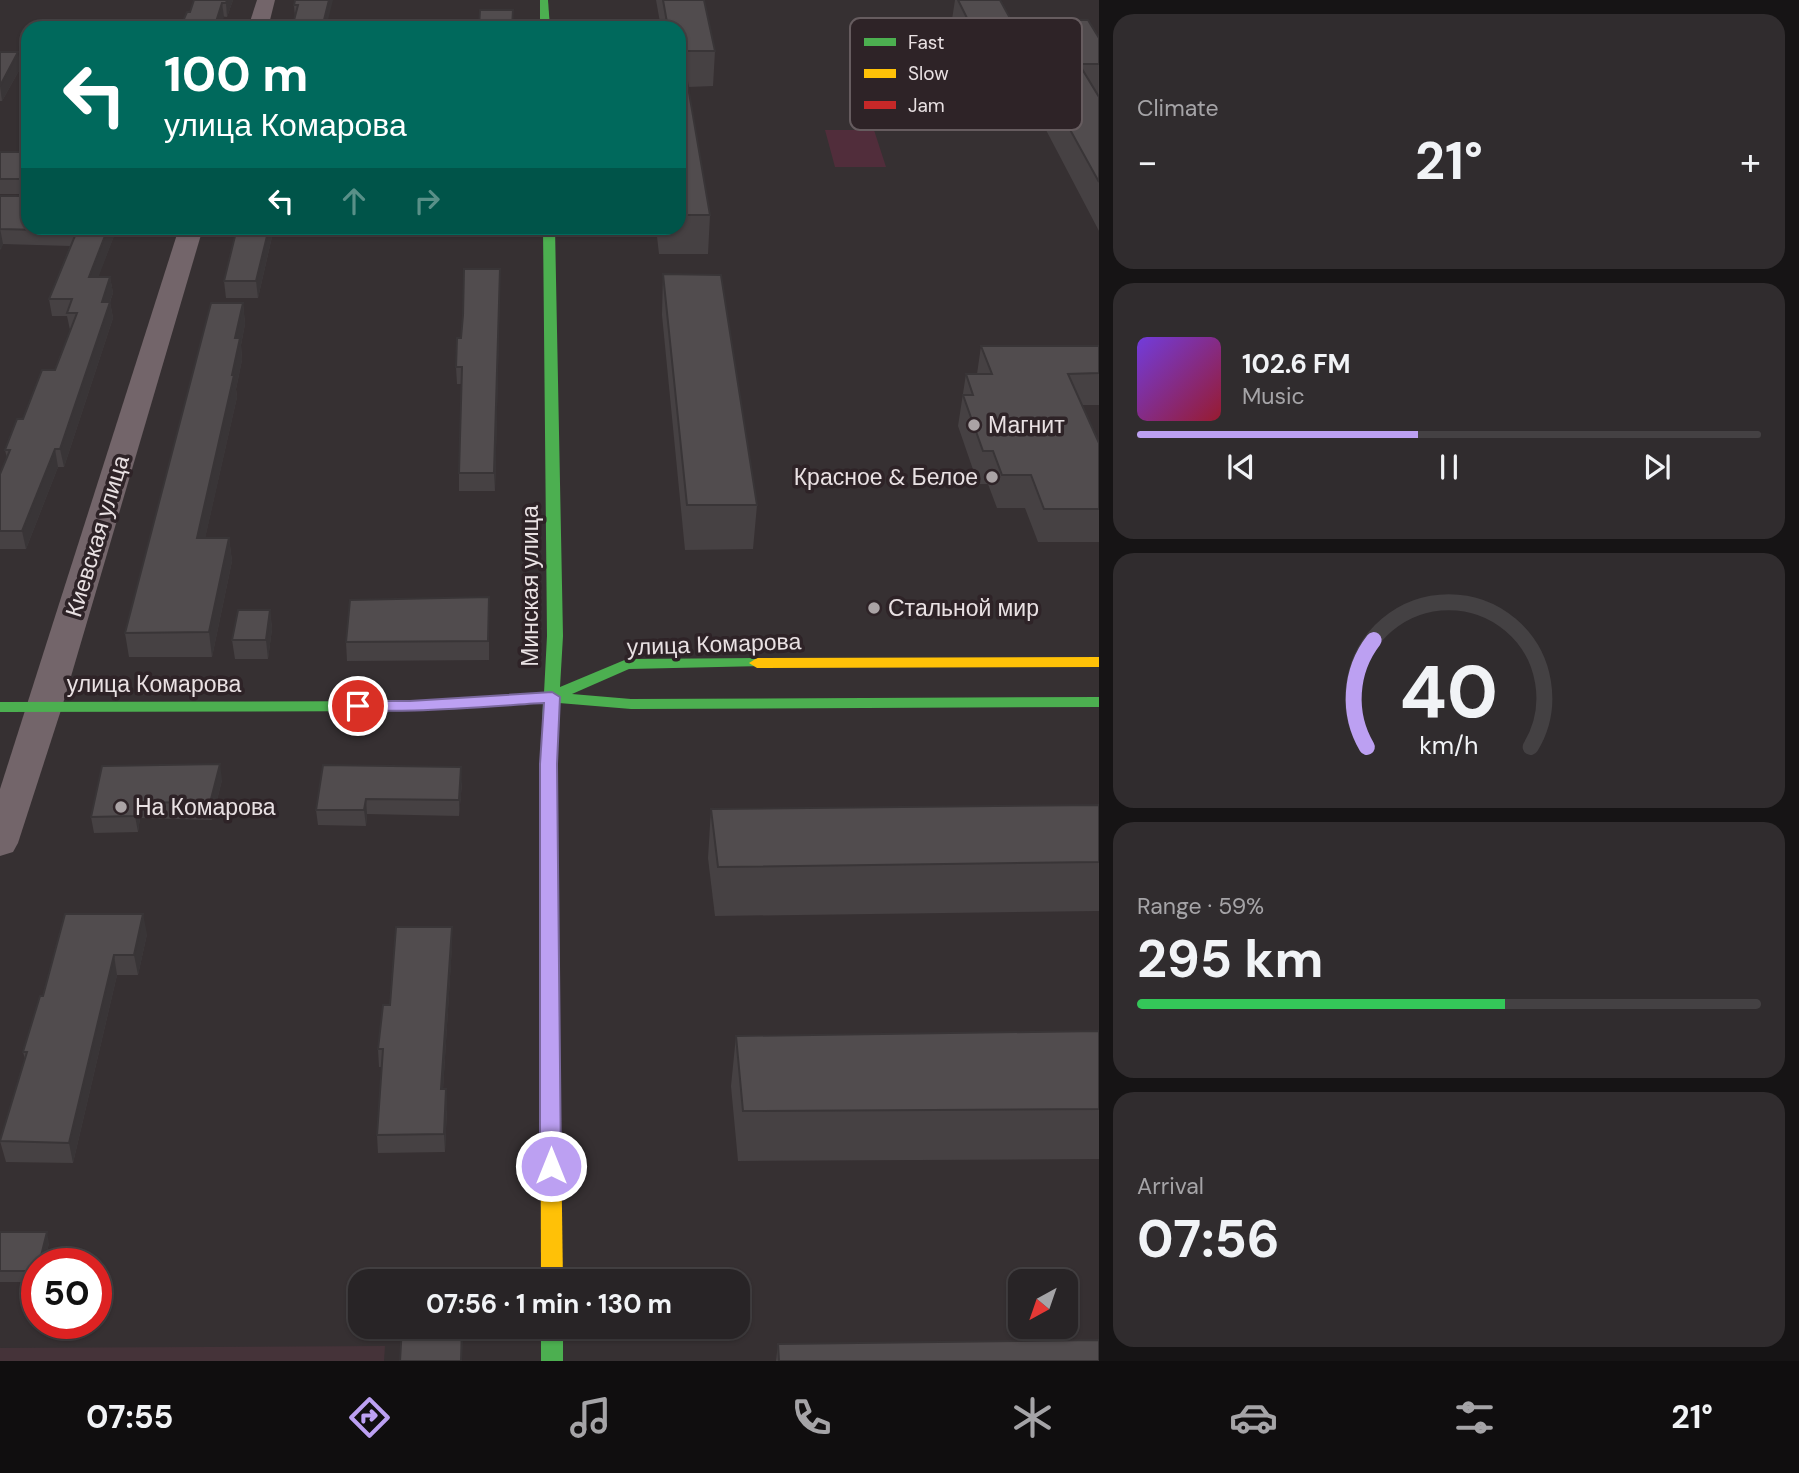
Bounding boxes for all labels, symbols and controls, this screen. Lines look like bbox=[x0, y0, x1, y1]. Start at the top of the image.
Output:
legend bbox=[850, 18, 1082, 130]
text: Fast bbox=[908, 30, 944, 55]
text: 100 m bbox=[164, 42, 308, 106]
icon: left bbox=[49, 49, 140, 140]
text: Slow bbox=[908, 61, 949, 86]
text: Jam bbox=[908, 93, 945, 118]
text: Climate bbox=[1137, 93, 1219, 123]
text: улица Комарова bbox=[164, 104, 407, 146]
text: 21° bbox=[1415, 127, 1483, 195]
text: − bbox=[1137, 137, 1158, 187]
text: + bbox=[1740, 137, 1761, 187]
icon: left bbox=[262, 182, 300, 220]
icon: ahead bbox=[335, 182, 373, 220]
icon: right bbox=[408, 182, 446, 220]
text: 102.6 FM bbox=[1242, 347, 1351, 381]
text: Music bbox=[1242, 381, 1305, 411]
place label: Магнит bbox=[988, 410, 1065, 440]
marker: Магнит bbox=[966, 417, 982, 433]
icon: previous bbox=[1222, 448, 1260, 486]
icon: pause bbox=[1430, 448, 1468, 486]
icon: next bbox=[1638, 448, 1676, 486]
street label: Киевская улица bbox=[58, 451, 136, 621]
place label: Красное & Белое bbox=[794, 462, 978, 492]
marker: Красное & Белое bbox=[984, 469, 1000, 485]
street label: Минская улица bbox=[515, 505, 545, 667]
place label: Стальной мир bbox=[888, 593, 1039, 623]
marker: Стальной мир bbox=[866, 600, 882, 616]
street label: улица Комарова bbox=[626, 626, 802, 662]
text: 40 bbox=[1400, 645, 1498, 740]
street label: улица Комарова bbox=[67, 669, 241, 699]
pin bbox=[328, 676, 388, 736]
icon: arrive bbox=[339, 687, 377, 725]
text: km/h bbox=[1419, 728, 1479, 761]
place label: На Комарова bbox=[135, 792, 276, 822]
marker: На Комарова bbox=[113, 799, 129, 815]
text: Range · 59% bbox=[1137, 891, 1264, 921]
text: 295 km bbox=[1137, 925, 1323, 993]
position arrow bbox=[514, 1129, 588, 1203]
text: Arrival bbox=[1137, 1171, 1204, 1201]
text: 07:56 bbox=[1137, 1205, 1280, 1273]
speed limit sign: 50 bbox=[21, 1248, 112, 1339]
north arrow bbox=[1008, 1269, 1078, 1339]
map controls bbox=[1008, 1269, 1078, 1339]
text: 07:56 · 1 min · 130 m bbox=[426, 1287, 672, 1321]
icon: directions bbox=[345, 1393, 394, 1442]
icon: music bbox=[566, 1393, 615, 1442]
icon: phone bbox=[787, 1393, 836, 1442]
icon: climate bbox=[1008, 1393, 1057, 1442]
icon: car bbox=[1229, 1393, 1278, 1442]
icon: filters bbox=[1450, 1393, 1499, 1442]
text: 07:55 bbox=[86, 1396, 173, 1438]
text: 21° bbox=[1671, 1396, 1713, 1438]

